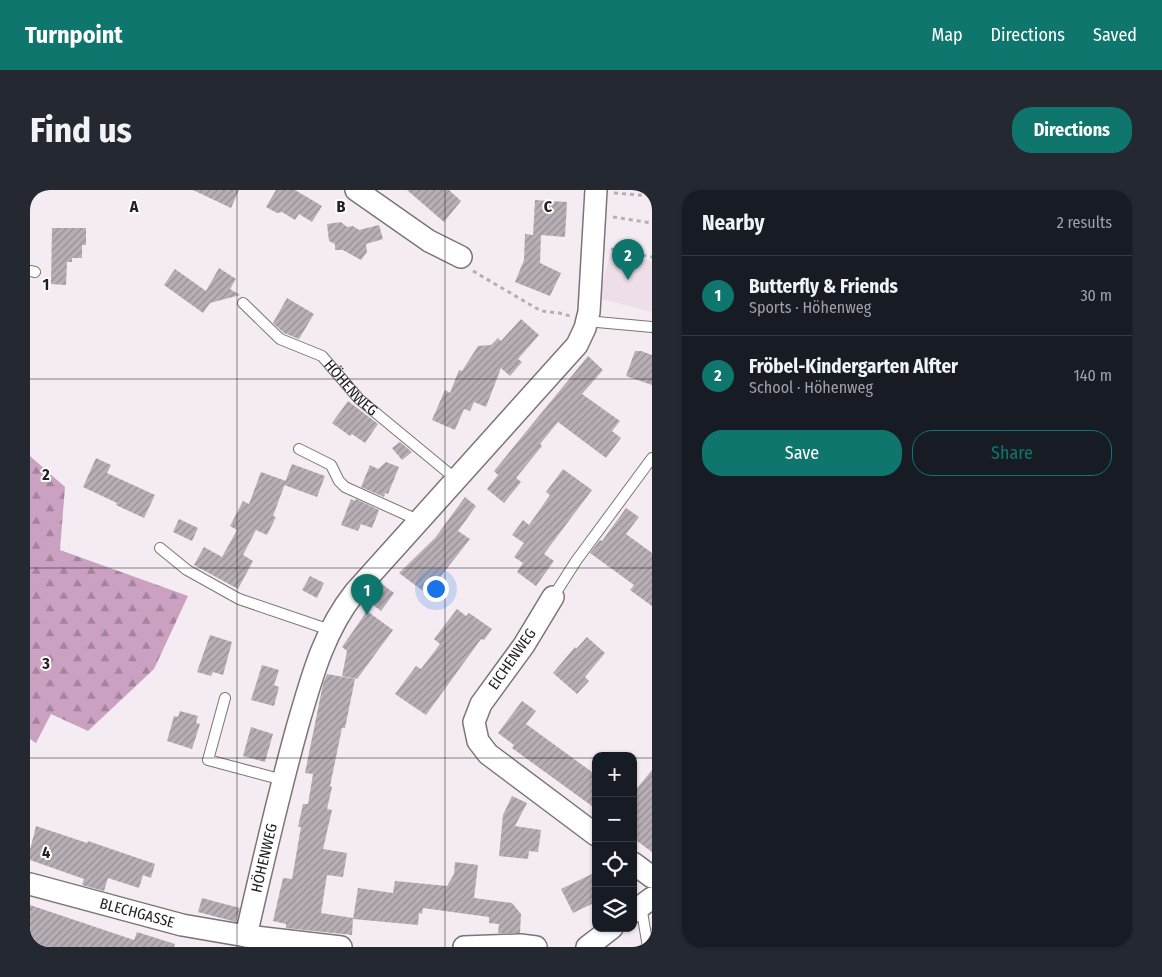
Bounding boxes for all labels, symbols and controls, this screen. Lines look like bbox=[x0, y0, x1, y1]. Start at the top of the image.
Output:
text: Turnpoint bbox=[25, 21, 123, 49]
text: Map bbox=[931, 24, 963, 46]
text: Directions bbox=[991, 24, 1065, 46]
text: Saved bbox=[1093, 24, 1137, 46]
button: Directions bbox=[1012, 107, 1132, 153]
text: Find us bbox=[30, 109, 132, 151]
text: A bbox=[129, 197, 139, 216]
text: B bbox=[337, 197, 346, 216]
text: C bbox=[544, 197, 553, 216]
text: Nearby bbox=[702, 210, 764, 236]
text: 2 results bbox=[1057, 213, 1112, 232]
pin: 2 bbox=[612, 239, 644, 280]
text: 1 bbox=[43, 275, 49, 294]
text: Butterfly & Friends bbox=[749, 275, 898, 298]
text: 1 bbox=[715, 286, 721, 305]
text: 30 m bbox=[1080, 286, 1112, 305]
text: Sports · Höhenweg bbox=[749, 298, 871, 317]
text: Fröbel-Kindergarten Alfter bbox=[749, 355, 958, 378]
street label: HÖHENWEG bbox=[320, 356, 381, 420]
text: 2 bbox=[714, 366, 722, 385]
text: 140 m bbox=[1074, 366, 1112, 385]
text: School · Höhenweg bbox=[749, 378, 873, 397]
button: Save bbox=[702, 430, 902, 476]
button: Share bbox=[912, 430, 1112, 476]
text: 2 bbox=[41, 465, 50, 484]
pin: 1 bbox=[351, 574, 383, 615]
your location bbox=[423, 576, 449, 602]
street label: EICHENWEG bbox=[484, 625, 540, 693]
text: 3 bbox=[41, 654, 50, 673]
map controls bbox=[592, 752, 637, 932]
button: + bbox=[592, 752, 637, 797]
button: − bbox=[592, 797, 637, 842]
street label: HÖHENWEG bbox=[247, 822, 281, 894]
button: locate bbox=[592, 842, 637, 887]
text: 4 bbox=[42, 843, 50, 862]
button: layers bbox=[592, 887, 637, 932]
street label: BLECHGASSE bbox=[98, 894, 177, 932]

